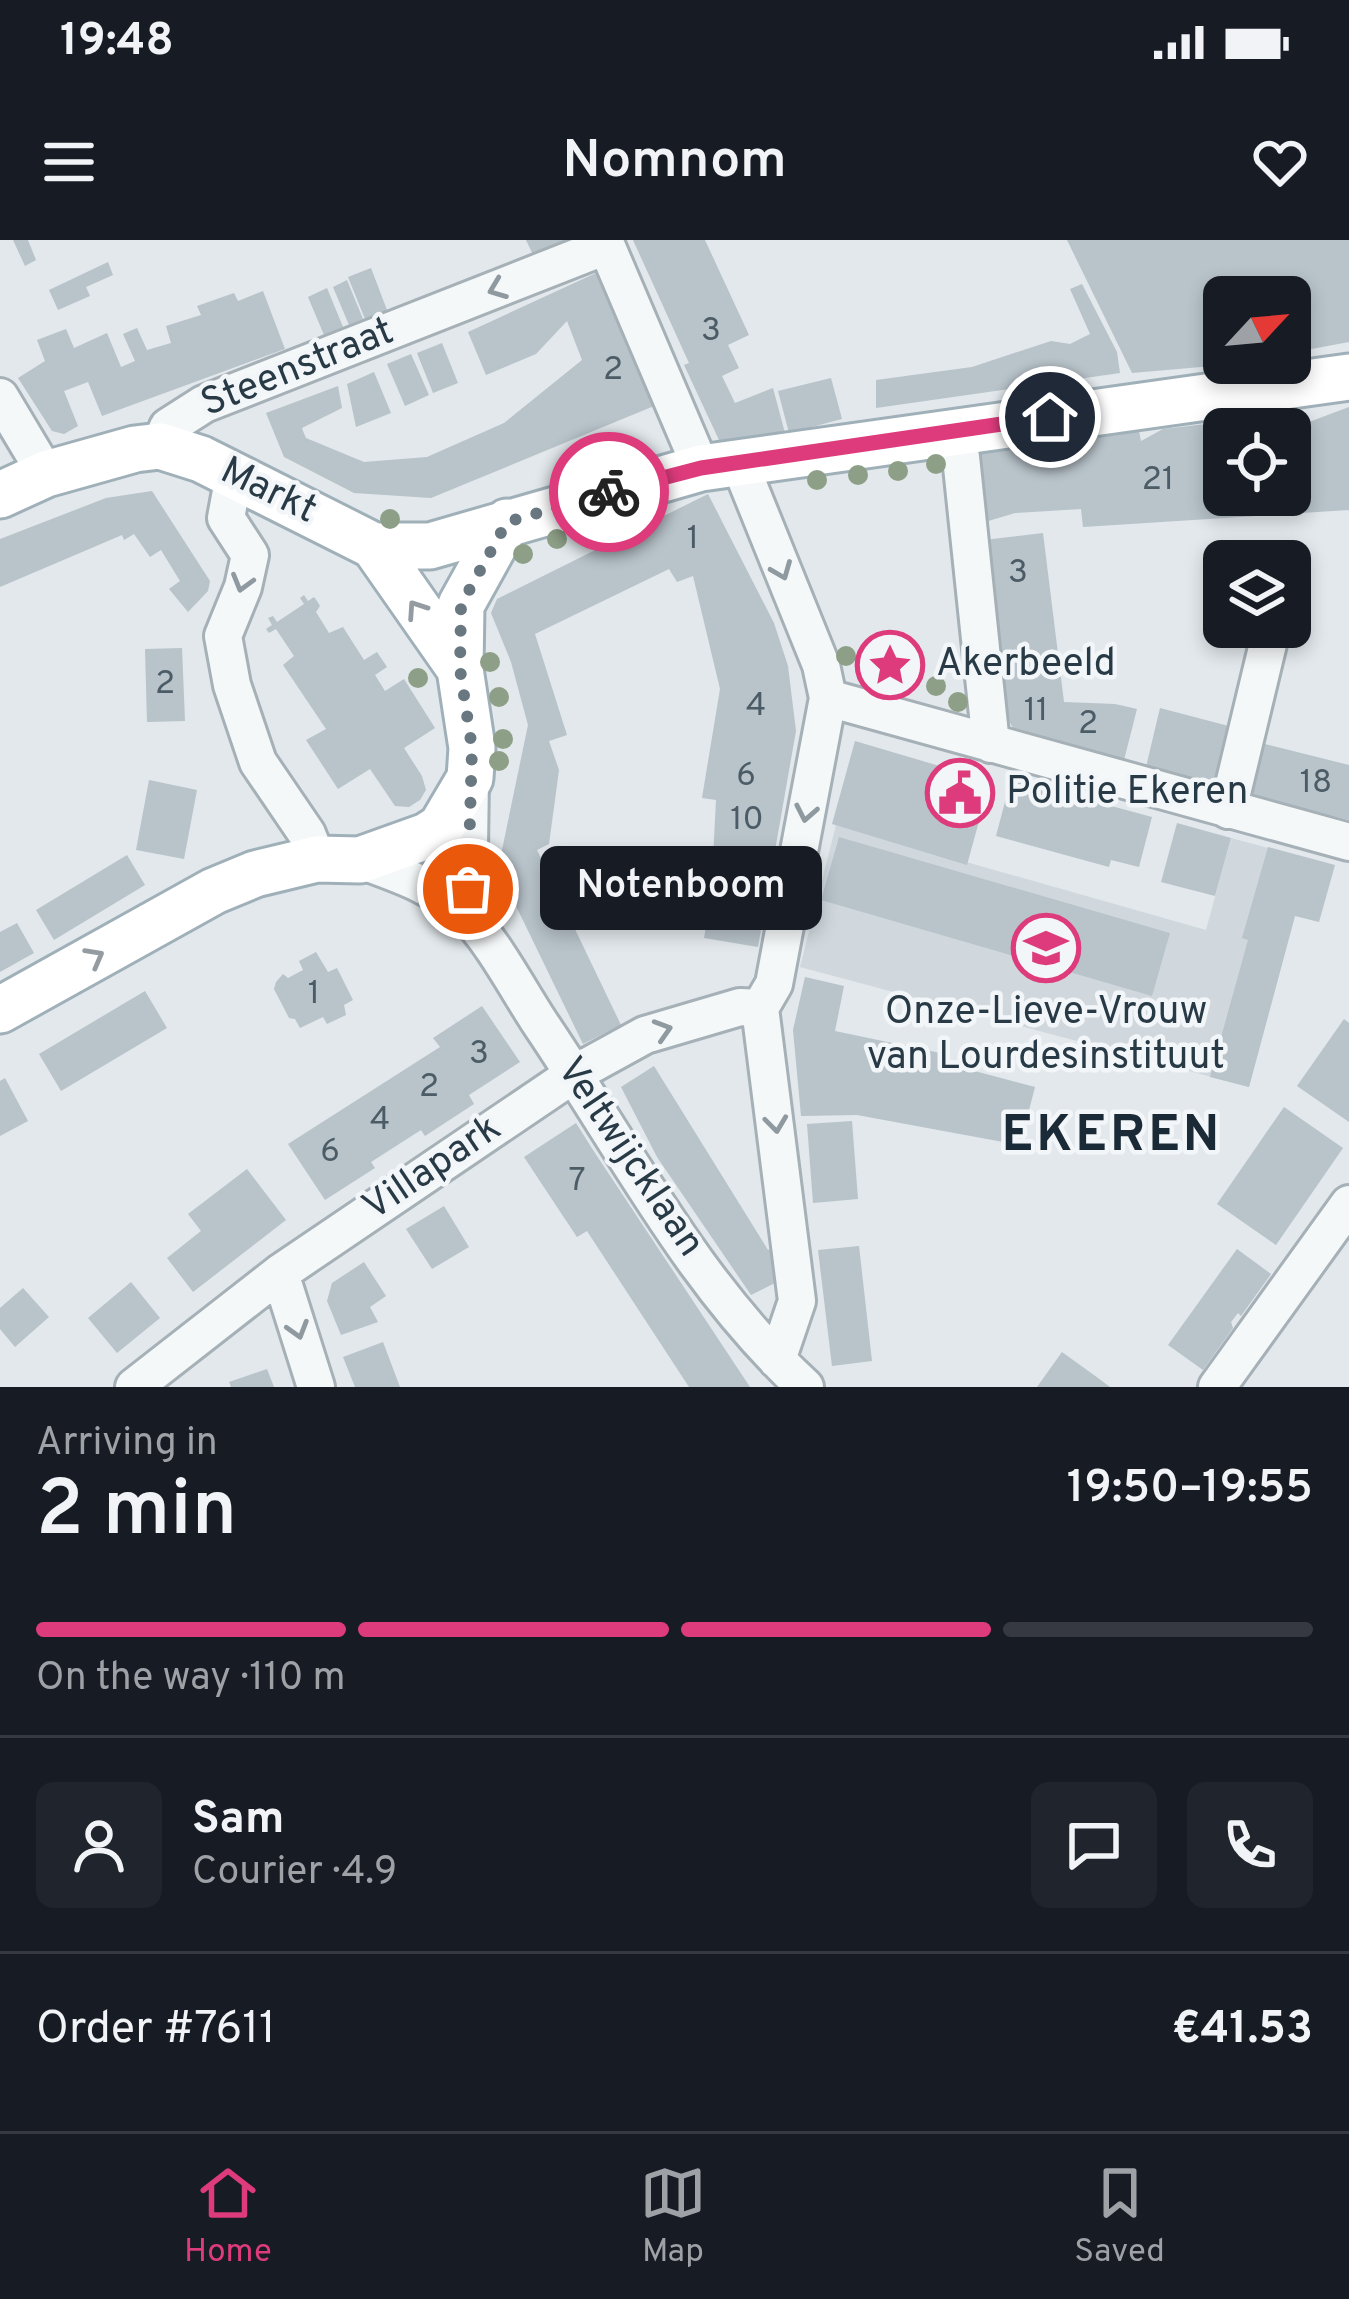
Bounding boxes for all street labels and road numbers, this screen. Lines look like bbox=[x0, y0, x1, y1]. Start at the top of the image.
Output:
street label: Steenstraat bbox=[195, 308, 401, 430]
street label: Markt bbox=[212, 448, 324, 536]
street label: Veltwijcklaan bbox=[544, 1049, 714, 1267]
street label: Villapark bbox=[355, 1105, 511, 1233]

